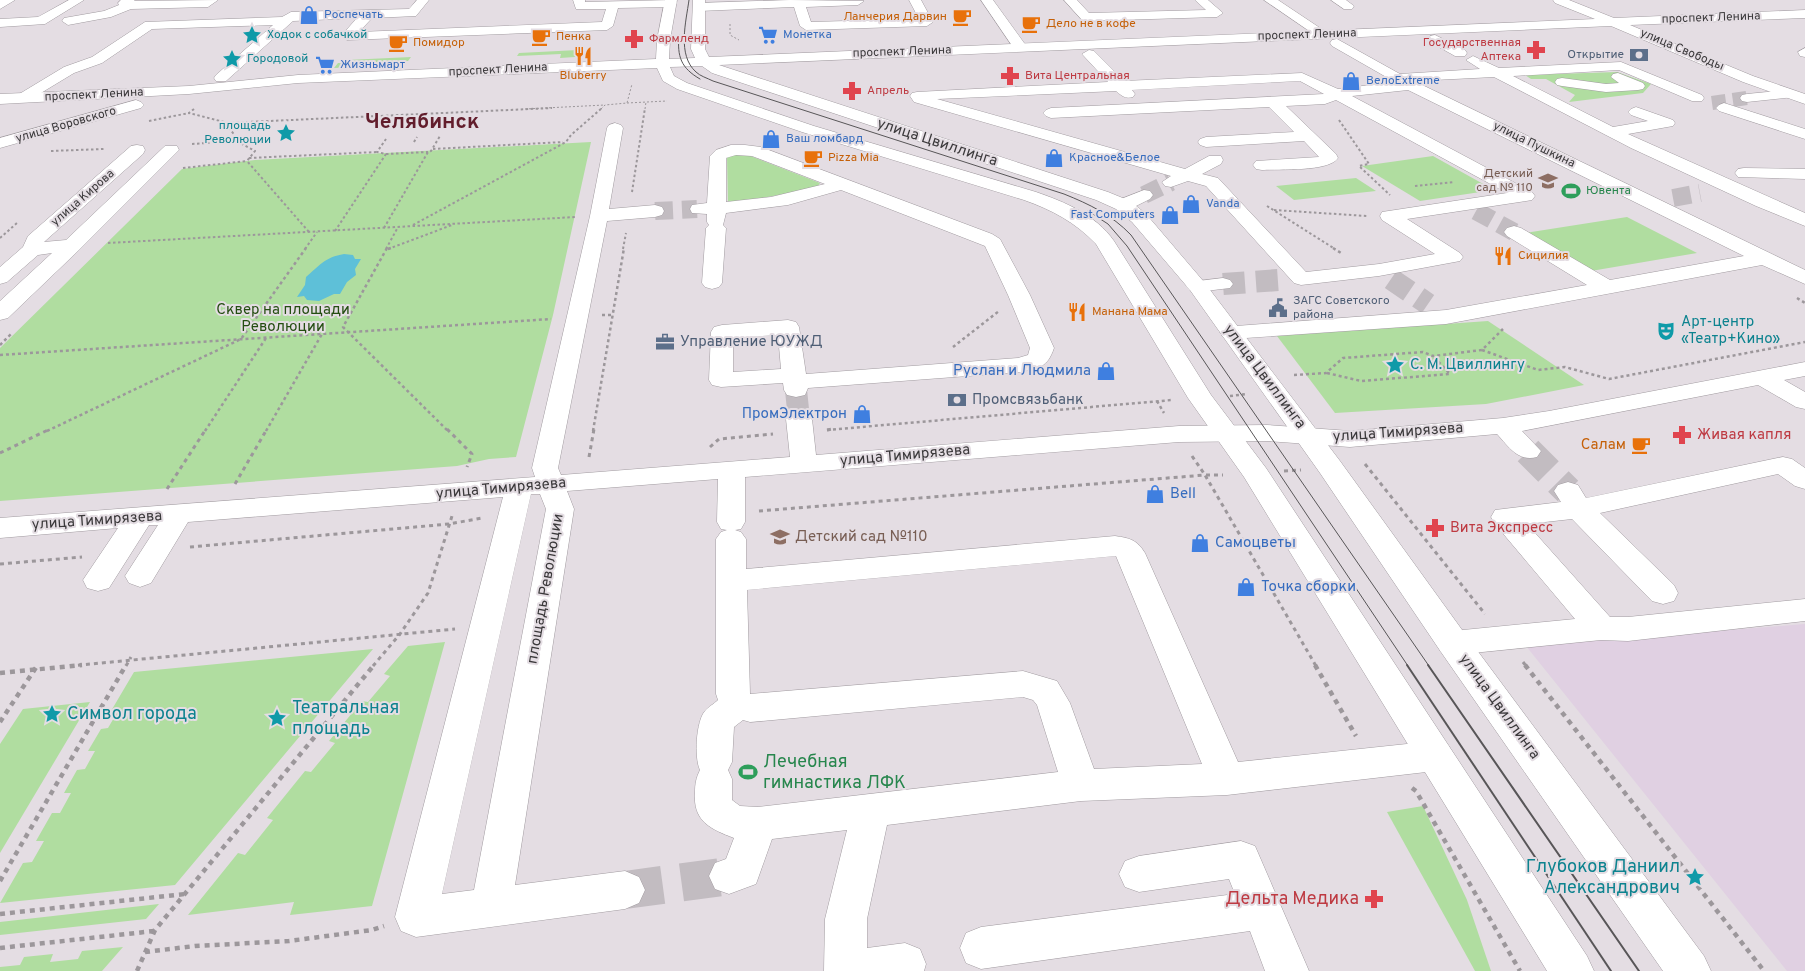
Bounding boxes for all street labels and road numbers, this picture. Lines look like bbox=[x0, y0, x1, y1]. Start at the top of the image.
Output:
street label: проспект Ленина bbox=[1661, 8, 1761, 28]
street label: проспект Ленина bbox=[1257, 25, 1357, 45]
street label: улица Свободы bbox=[1638, 25, 1726, 75]
street label: проспект Ленина bbox=[852, 42, 952, 62]
street label: проспект Ленина bbox=[448, 59, 548, 81]
street label: проспект Ленина bbox=[44, 84, 144, 106]
street label: улица Воровского bbox=[14, 103, 118, 147]
street label: улица Цвиллинга bbox=[874, 115, 1000, 171]
street label: улица Пушкина bbox=[1490, 118, 1578, 172]
street label: улица Кирова bbox=[48, 166, 118, 230]
street label: улица Цвиллинга bbox=[1219, 321, 1309, 433]
street label: улица Тимирязева bbox=[1332, 419, 1464, 447]
street label: улица Тимирязева bbox=[839, 441, 971, 471]
street label: улица Тимирязева bbox=[435, 474, 567, 504]
street label: улица Тимирязева bbox=[31, 507, 163, 535]
street label: площадь Революции bbox=[523, 512, 569, 666]
street label: улица Цвиллинга bbox=[1454, 651, 1544, 763]

